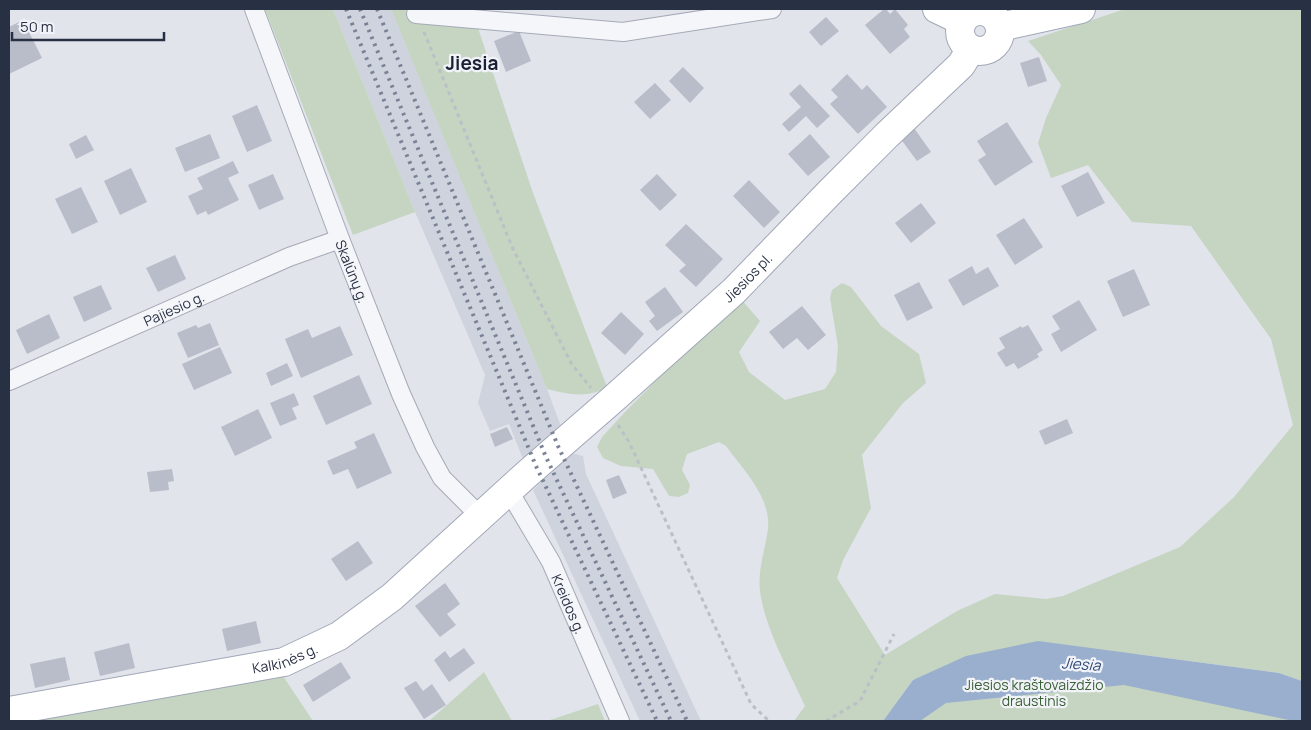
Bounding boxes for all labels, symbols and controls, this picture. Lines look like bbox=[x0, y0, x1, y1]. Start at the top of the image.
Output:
scale bar bbox=[12, 10, 165, 42]
text: 50 m bbox=[20, 16, 54, 37]
district label: Jiesia bbox=[446, 50, 498, 76]
street label: Skalūnų g. bbox=[332, 237, 374, 305]
street label: Jiesios pl. bbox=[719, 248, 776, 306]
street label: Pajiesio g. bbox=[140, 286, 207, 330]
street label: Kreidos g. bbox=[548, 571, 590, 637]
street label: Kalkinės g. bbox=[250, 638, 320, 677]
water label: Jiesia bbox=[1061, 652, 1102, 676]
park label: Jiesios kraštovaizdžio draustinis bbox=[965, 675, 1103, 710]

